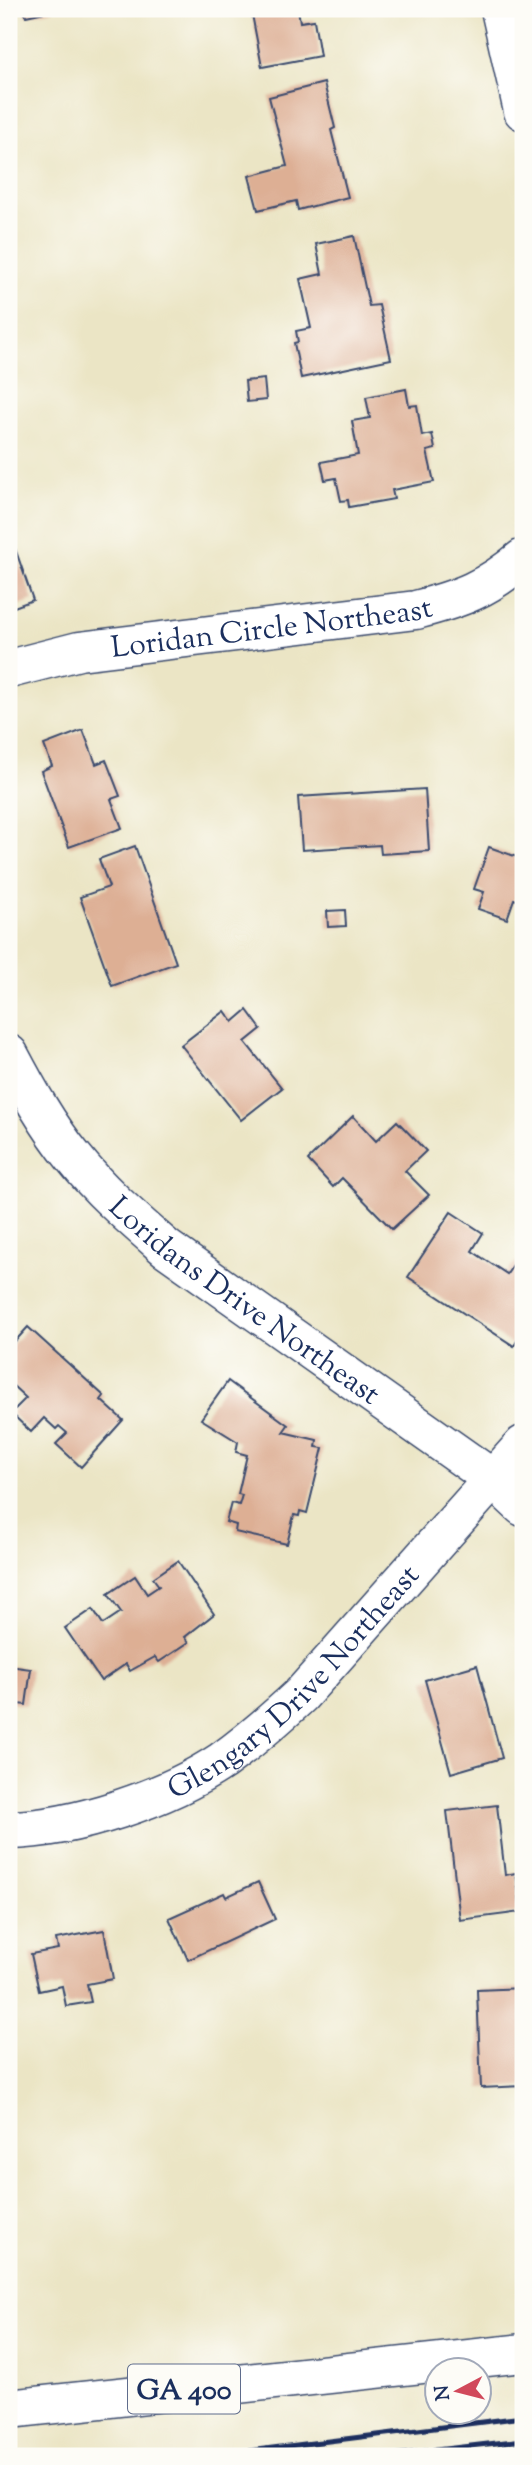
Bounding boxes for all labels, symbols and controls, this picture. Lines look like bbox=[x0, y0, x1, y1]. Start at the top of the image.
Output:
street label: Loridan Circle Northeast bbox=[109, 588, 438, 671]
street label: Loridans Drive Northeast bbox=[98, 1188, 388, 1417]
street label: Glengary Drive Northeast bbox=[161, 1556, 431, 1812]
north arrow bbox=[424, 2356, 494, 2426]
road number: GA 400 bbox=[128, 2364, 240, 2414]
text: N bbox=[429, 2384, 458, 2402]

